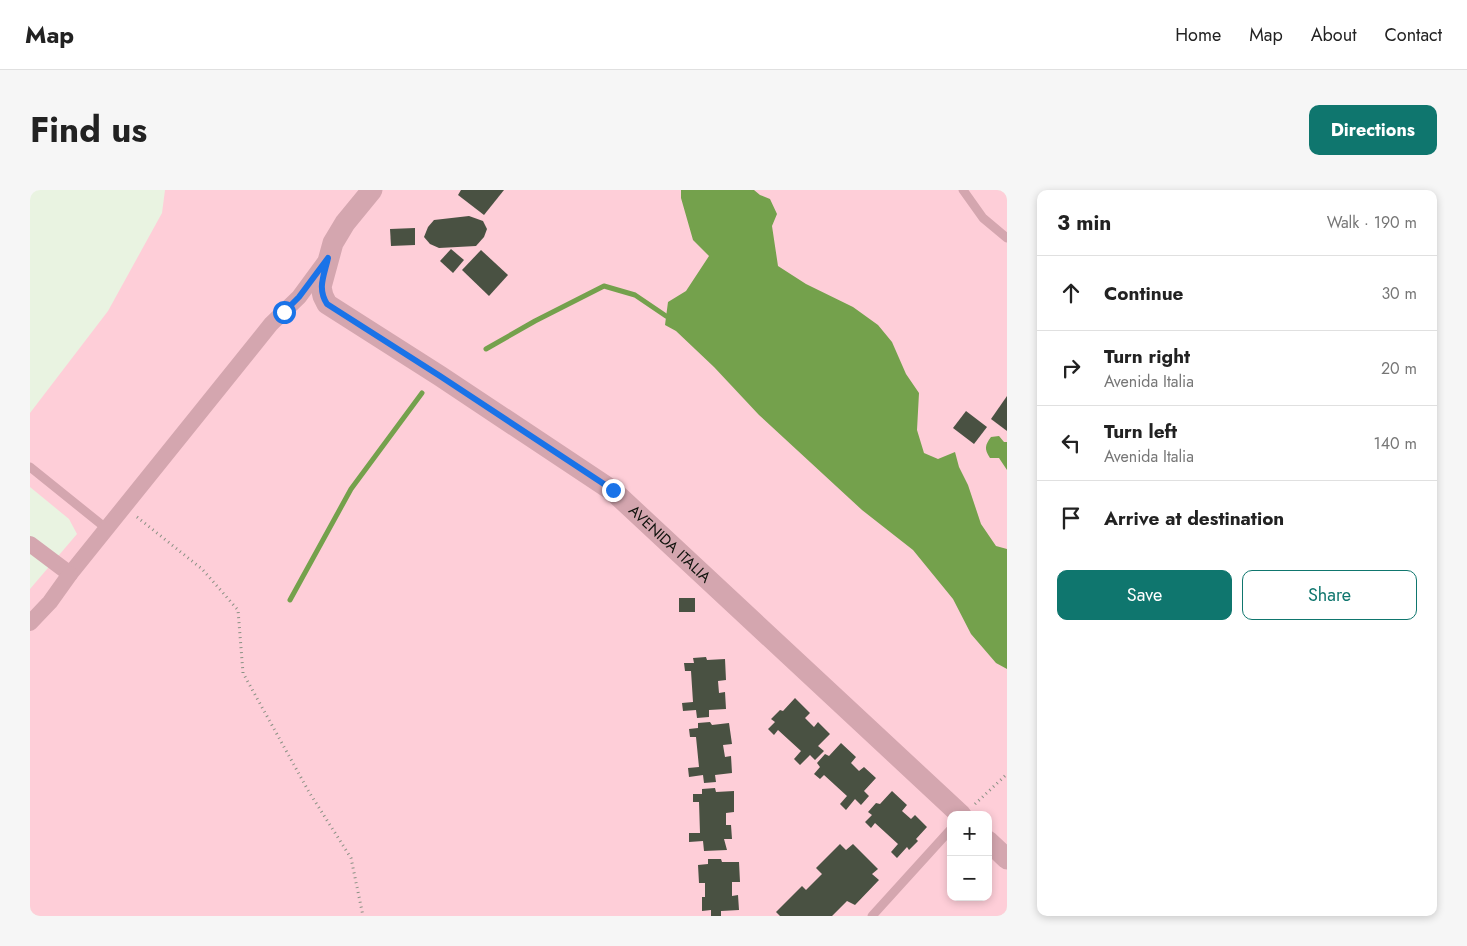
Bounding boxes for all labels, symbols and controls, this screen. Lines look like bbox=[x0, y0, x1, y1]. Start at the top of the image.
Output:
text: Map bbox=[25, 17, 74, 52]
text: Home bbox=[1175, 22, 1221, 48]
text: Map bbox=[1249, 22, 1283, 48]
text: About bbox=[1311, 22, 1356, 48]
text: Contact bbox=[1384, 22, 1442, 48]
text: Find us bbox=[30, 105, 147, 155]
button: Directions bbox=[1309, 105, 1437, 155]
text: 3 min bbox=[1057, 208, 1111, 238]
text: Walk · 190 m bbox=[1327, 211, 1417, 234]
icon: ahead bbox=[1057, 279, 1085, 307]
text: Continue bbox=[1104, 280, 1183, 307]
text: 30 m bbox=[1381, 282, 1417, 305]
route start bbox=[273, 301, 296, 324]
text: Turn right bbox=[1104, 343, 1190, 370]
icon: right bbox=[1057, 354, 1085, 382]
text: 20 m bbox=[1381, 357, 1417, 380]
text: Avenida Italia bbox=[1104, 370, 1194, 393]
text: Turn left bbox=[1104, 418, 1177, 445]
icon: left bbox=[1057, 429, 1085, 457]
text: 140 m bbox=[1374, 432, 1417, 455]
text: Avenida Italia bbox=[1104, 445, 1194, 468]
route end bbox=[602, 479, 625, 502]
street label: AVENIDA ITALIA bbox=[624, 500, 716, 588]
icon: arrive bbox=[1057, 504, 1085, 532]
text: Arrive at destination bbox=[1104, 505, 1284, 532]
button: Save bbox=[1057, 570, 1232, 620]
button: Share bbox=[1242, 570, 1417, 620]
map controls bbox=[947, 811, 992, 901]
button: + bbox=[947, 811, 992, 856]
button: − bbox=[947, 856, 992, 901]

